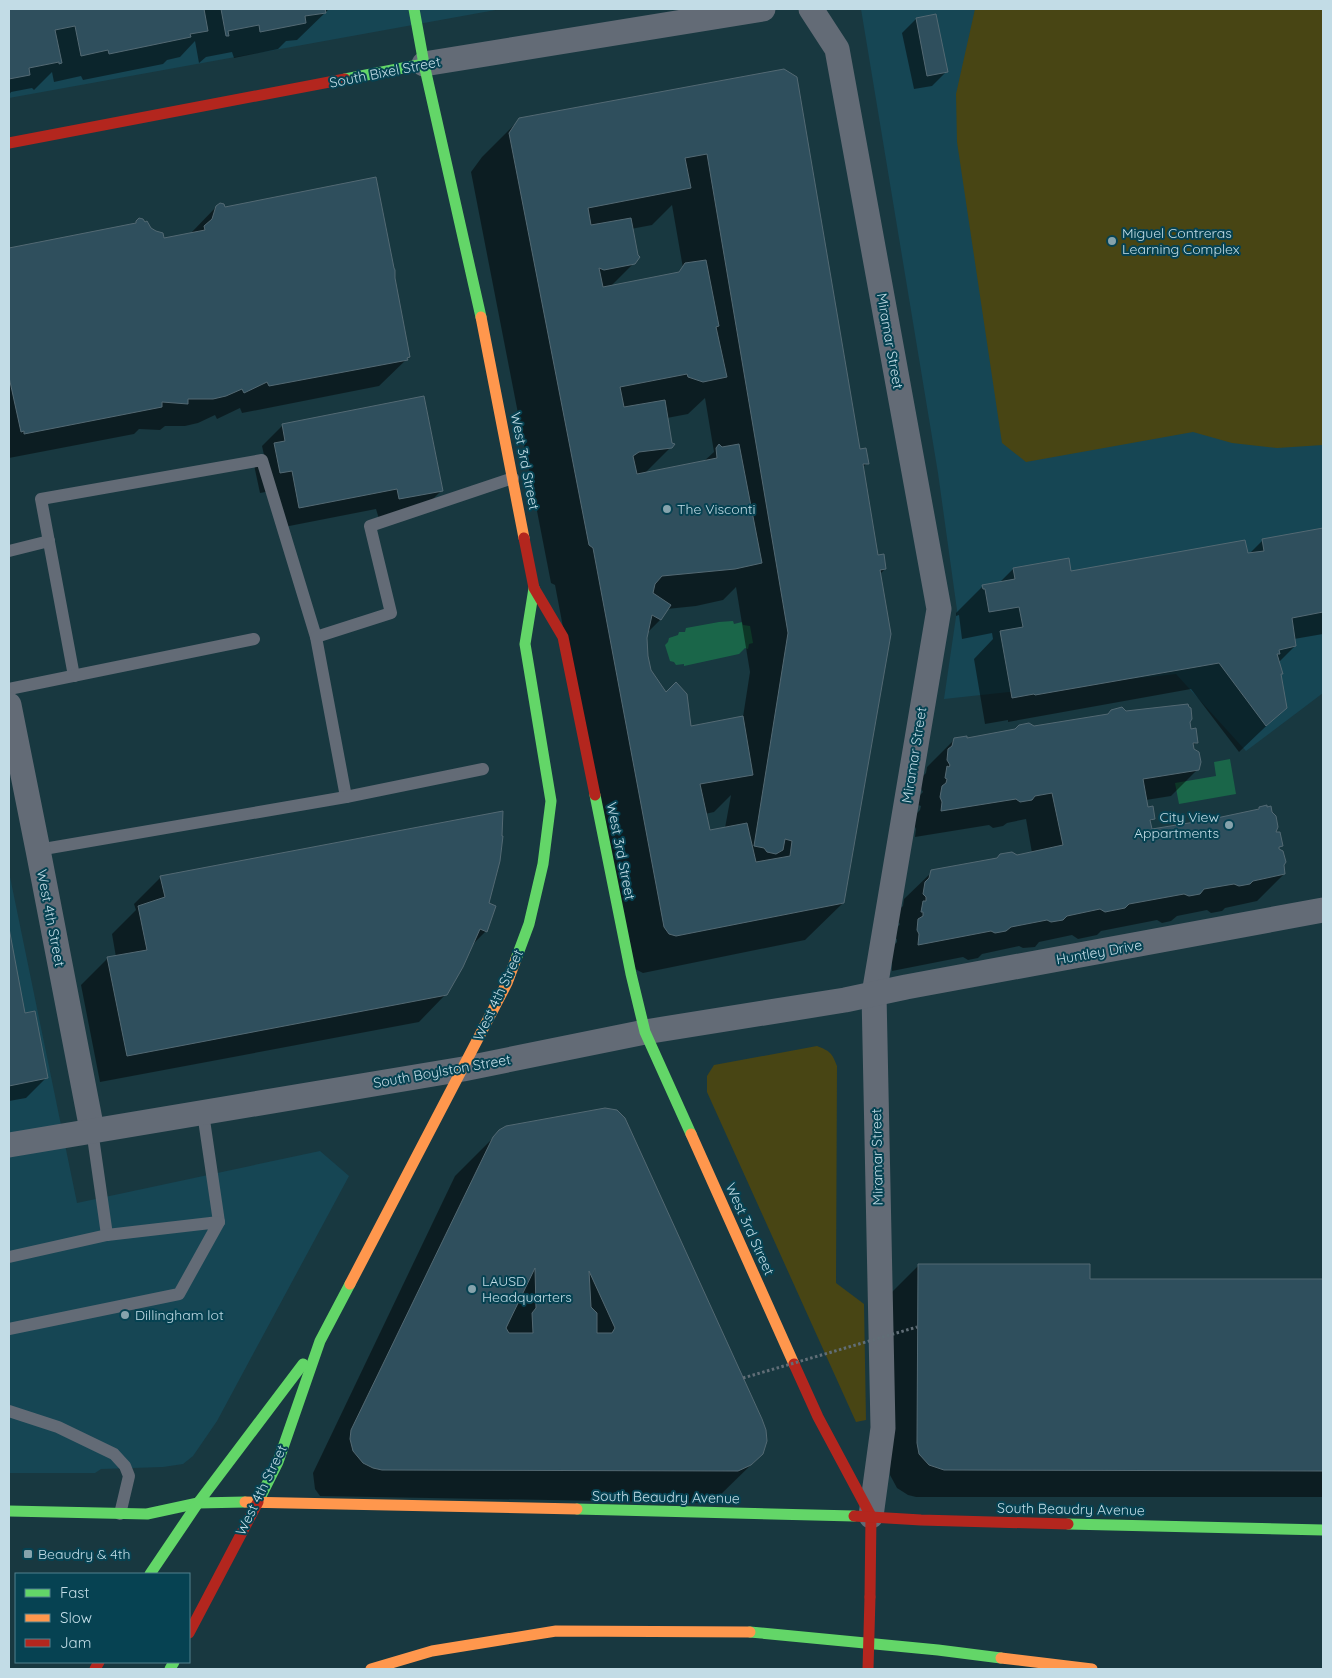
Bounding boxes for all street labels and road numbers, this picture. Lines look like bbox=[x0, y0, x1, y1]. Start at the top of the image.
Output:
street label: South Bixel Street bbox=[328, 52, 442, 92]
street label: Miramar Street bbox=[873, 292, 907, 391]
street label: West 3rd Street bbox=[507, 411, 543, 512]
street label: Miramar Street bbox=[898, 705, 931, 804]
street label: West 3rd Street bbox=[603, 801, 639, 902]
street label: West 4th Street bbox=[33, 868, 69, 968]
street label: Huntley Drive bbox=[1054, 936, 1144, 968]
street label: West 4th Street bbox=[469, 946, 527, 1043]
street label: South Boylston Street bbox=[372, 1050, 512, 1092]
street label: Miramar Street bbox=[867, 1108, 887, 1206]
street label: West 3rd Street bbox=[722, 1180, 779, 1278]
street label: West 4th Street bbox=[231, 1442, 291, 1538]
street label: South Beaudry Avenue bbox=[592, 1487, 740, 1507]
street label: South Beaudry Avenue bbox=[997, 1499, 1145, 1519]

